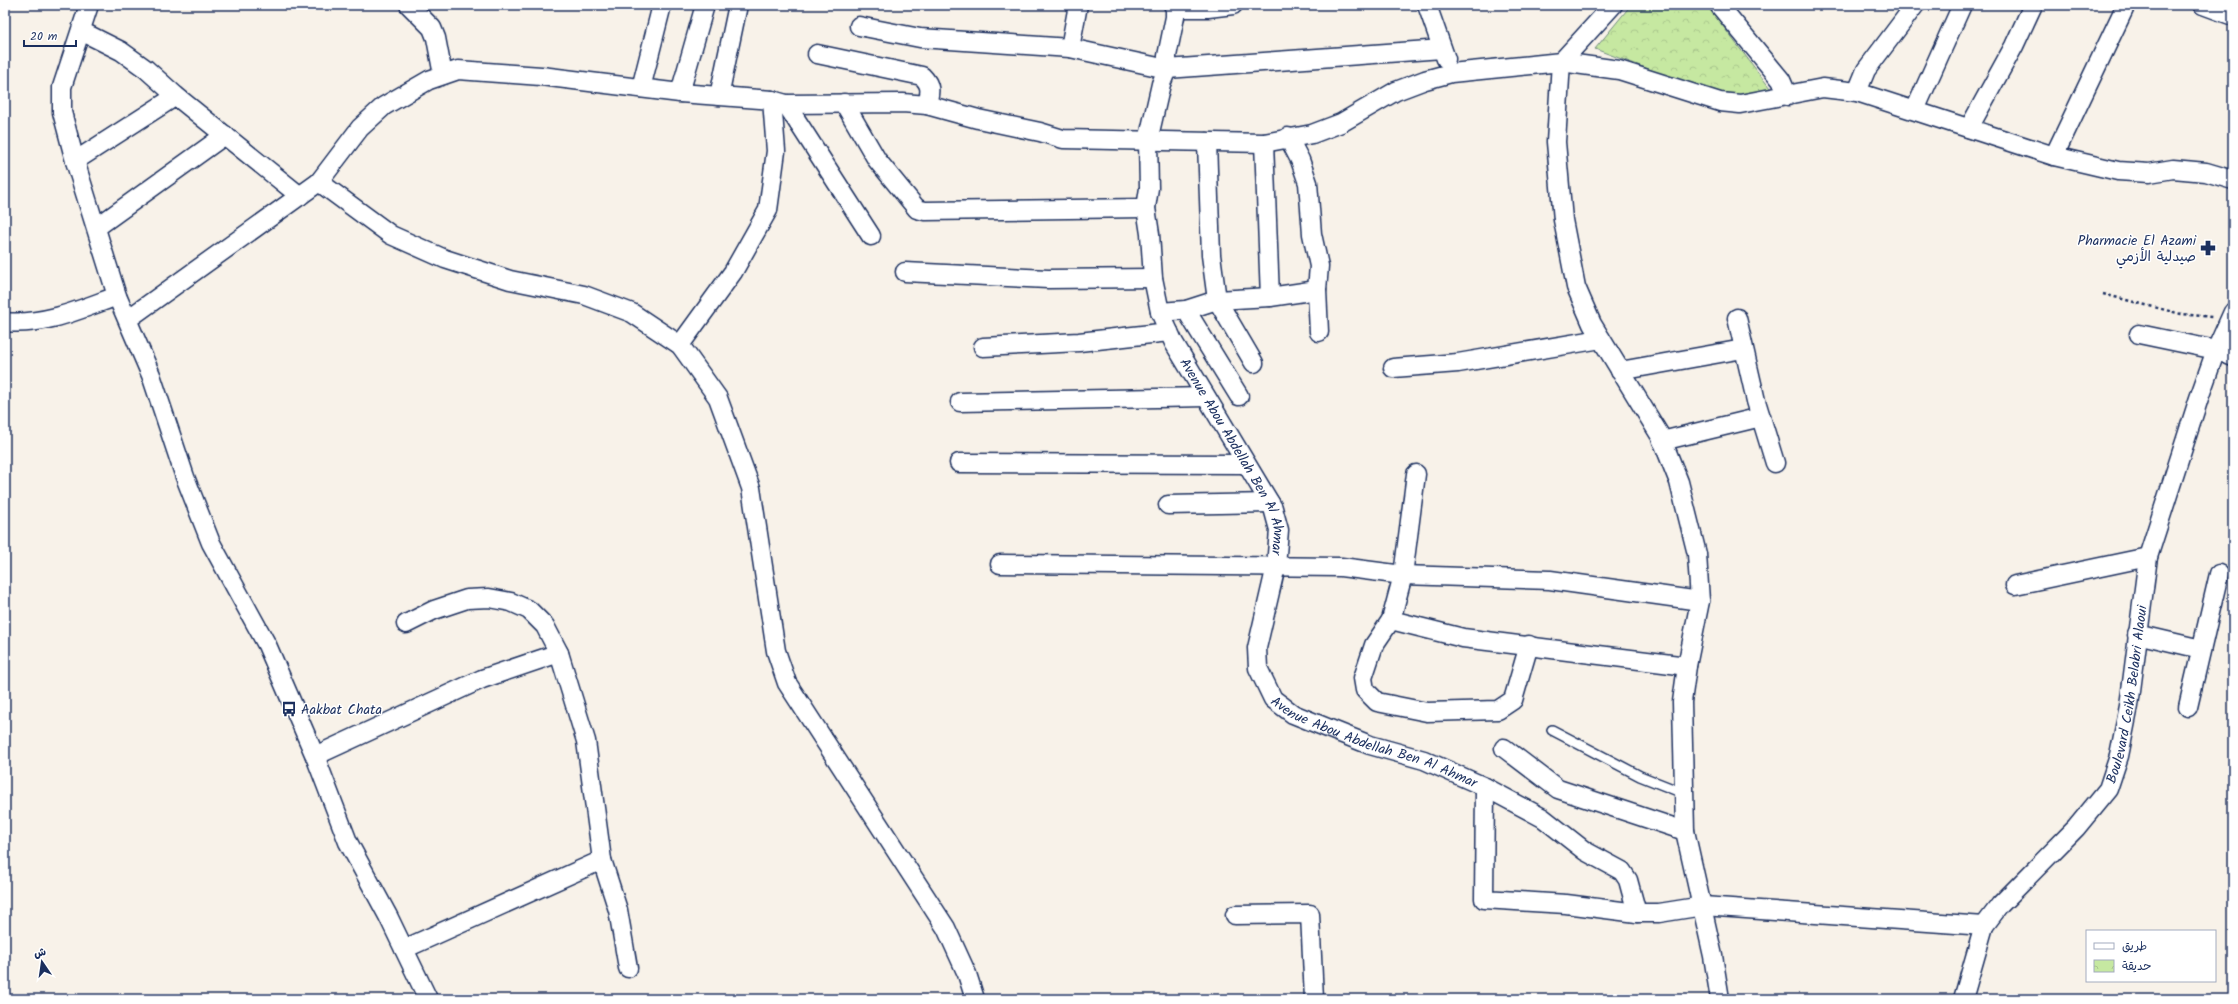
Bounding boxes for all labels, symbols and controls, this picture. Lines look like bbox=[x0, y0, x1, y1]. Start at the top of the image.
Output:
scale bar bbox=[24, 22, 76, 48]
text: 20 m bbox=[30, 27, 58, 46]
place label: Pharmacie El Azami صيدلية الأزمي bbox=[2078, 230, 2197, 269]
pharmacy icon: Pharmacie El Azami صيدلية الأزمي bbox=[2199, 239, 2217, 257]
street label: Avenue Abou Abdellah Ben Al Ahmar bbox=[1173, 354, 1289, 557]
street label: Boulevard Ceikh Belabri Alaoui bbox=[2101, 603, 2154, 786]
street label: Avenue Abou Abdellah Ben Al Ahmar bbox=[1266, 691, 1482, 795]
place label: Aakbat Chata bbox=[301, 699, 382, 721]
bus stop icon: Aakbat Chata bbox=[280, 700, 298, 718]
legend bbox=[2086, 930, 2216, 982]
text: طريق bbox=[2122, 937, 2147, 956]
north arrow bbox=[22, 942, 62, 982]
text: ش bbox=[32, 943, 48, 963]
text: حديقة bbox=[2122, 957, 2151, 976]

